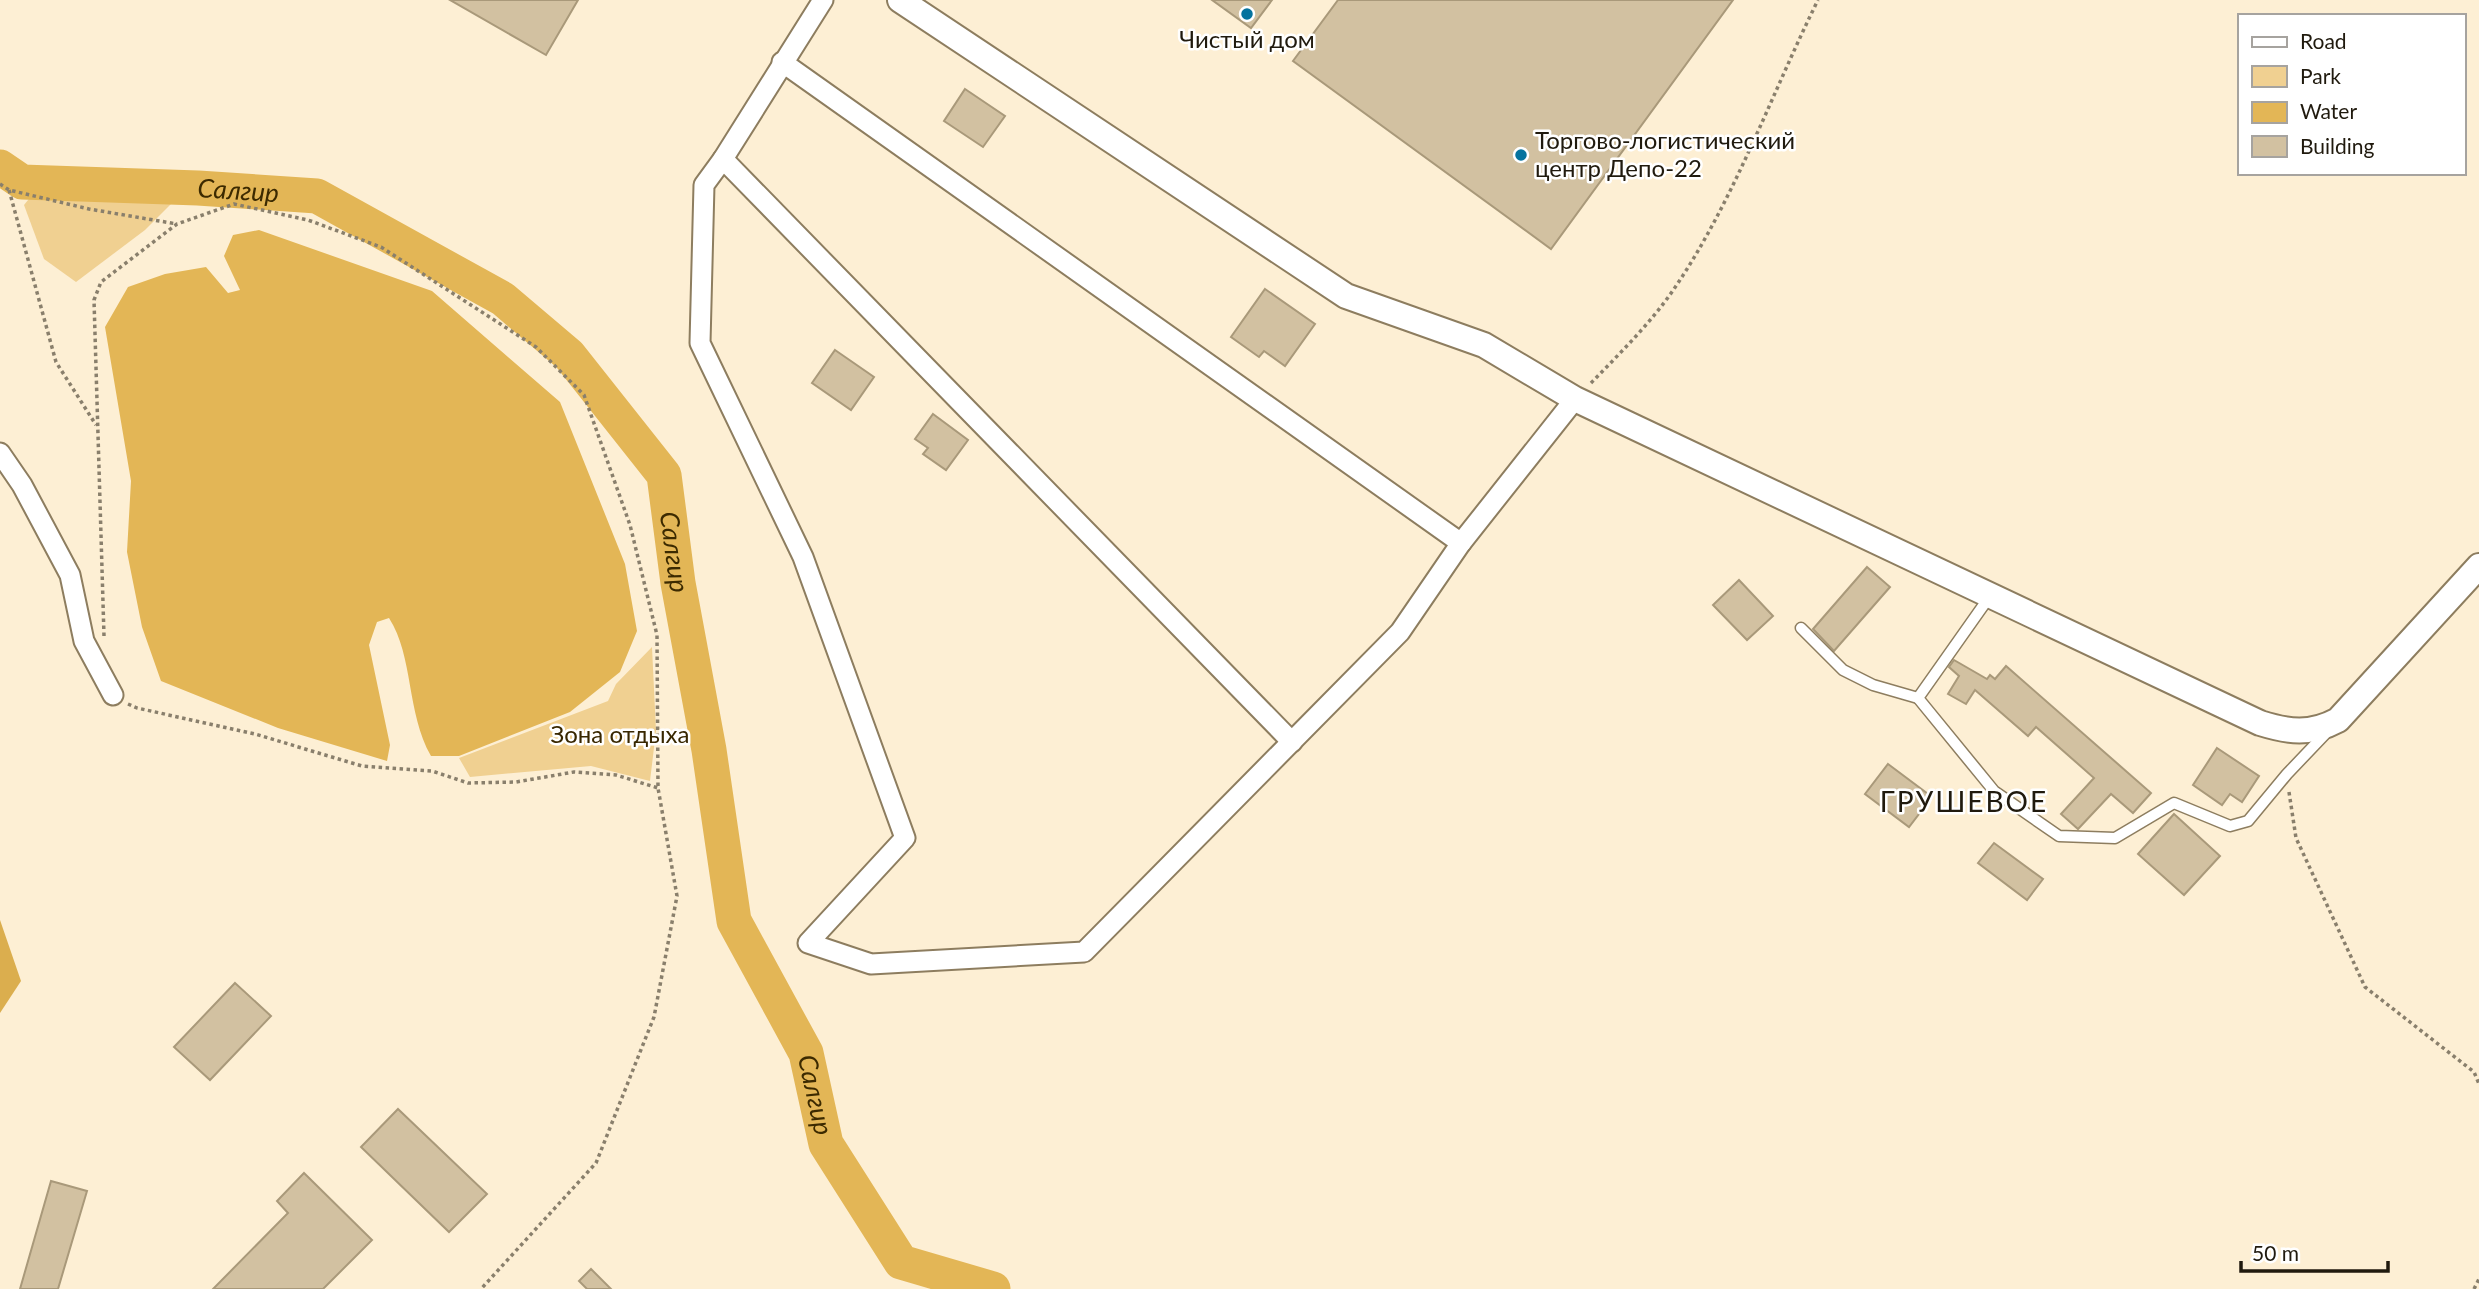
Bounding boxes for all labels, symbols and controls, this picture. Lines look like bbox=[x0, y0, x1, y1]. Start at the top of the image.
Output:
marker: Чистый дом bbox=[1239, 6, 1255, 22]
legend bbox=[2238, 14, 2465, 175]
place label: Чистый дом bbox=[1179, 24, 1315, 53]
text: Road bbox=[2300, 28, 2347, 53]
text: Park bbox=[2300, 63, 2341, 88]
text: Water bbox=[2300, 98, 2357, 123]
place label: Торгово-логистический центр Депо-22 bbox=[1535, 125, 1795, 182]
text: Building bbox=[2300, 133, 2375, 158]
marker: Торгово-логистический центр Депо-22 bbox=[1513, 147, 1529, 163]
water label: Салгир bbox=[196, 171, 280, 208]
water label: Салгир bbox=[654, 510, 696, 595]
park label: Зона отдыха bbox=[551, 719, 689, 748]
district label: ГРУШЕВОЕ bbox=[1880, 784, 2048, 818]
water label: Салгир bbox=[792, 1051, 841, 1138]
scale bar bbox=[2241, 1230, 2388, 1274]
text: 50 m bbox=[2252, 1240, 2299, 1265]

